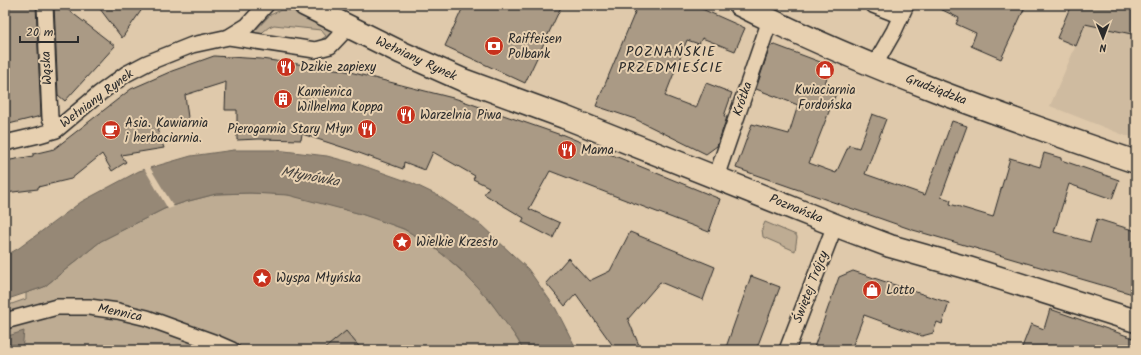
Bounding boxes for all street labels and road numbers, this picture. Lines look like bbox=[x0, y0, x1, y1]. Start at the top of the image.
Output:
street label: Wełniany Rynek bbox=[372, 31, 461, 87]
street label: Wąska bbox=[36, 50, 58, 86]
street label: Wełniany Rynek bbox=[56, 64, 139, 134]
street label: Grudziądzka bbox=[902, 69, 970, 111]
street label: Krótka bbox=[727, 79, 759, 119]
street label: Poznańska bbox=[766, 189, 826, 229]
street label: Świętej Trójcy bbox=[788, 247, 835, 326]
street label: Mennica bbox=[96, 298, 144, 328]

